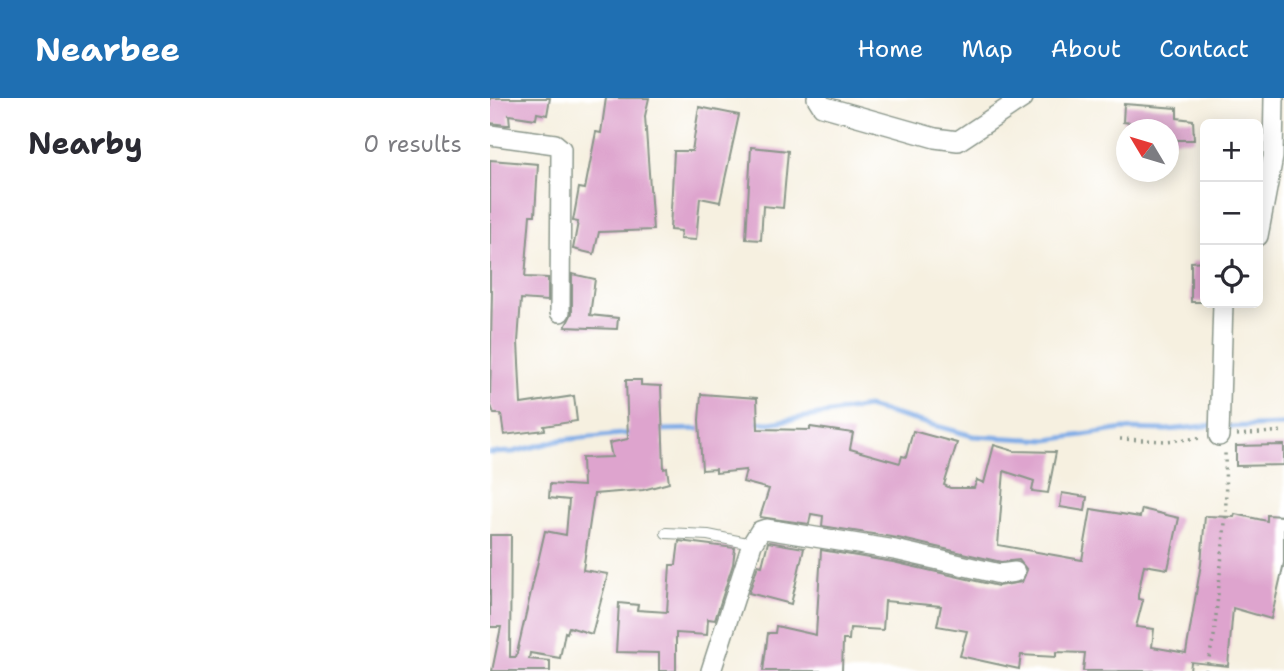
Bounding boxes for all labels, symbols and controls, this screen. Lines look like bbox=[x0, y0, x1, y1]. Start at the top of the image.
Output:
text: Nearbee bbox=[35, 27, 180, 72]
text: Home bbox=[857, 33, 923, 65]
text: Map bbox=[961, 33, 1013, 65]
text: About bbox=[1051, 33, 1121, 65]
text: Contact bbox=[1159, 33, 1249, 65]
north arrow bbox=[1116, 119, 1179, 182]
map controls bbox=[1200, 119, 1263, 308]
button: + bbox=[1200, 119, 1263, 182]
text: Nearby bbox=[28, 123, 143, 164]
text: 0 results bbox=[363, 129, 462, 159]
button: − bbox=[1200, 182, 1263, 245]
button: locate bbox=[1200, 245, 1263, 308]

